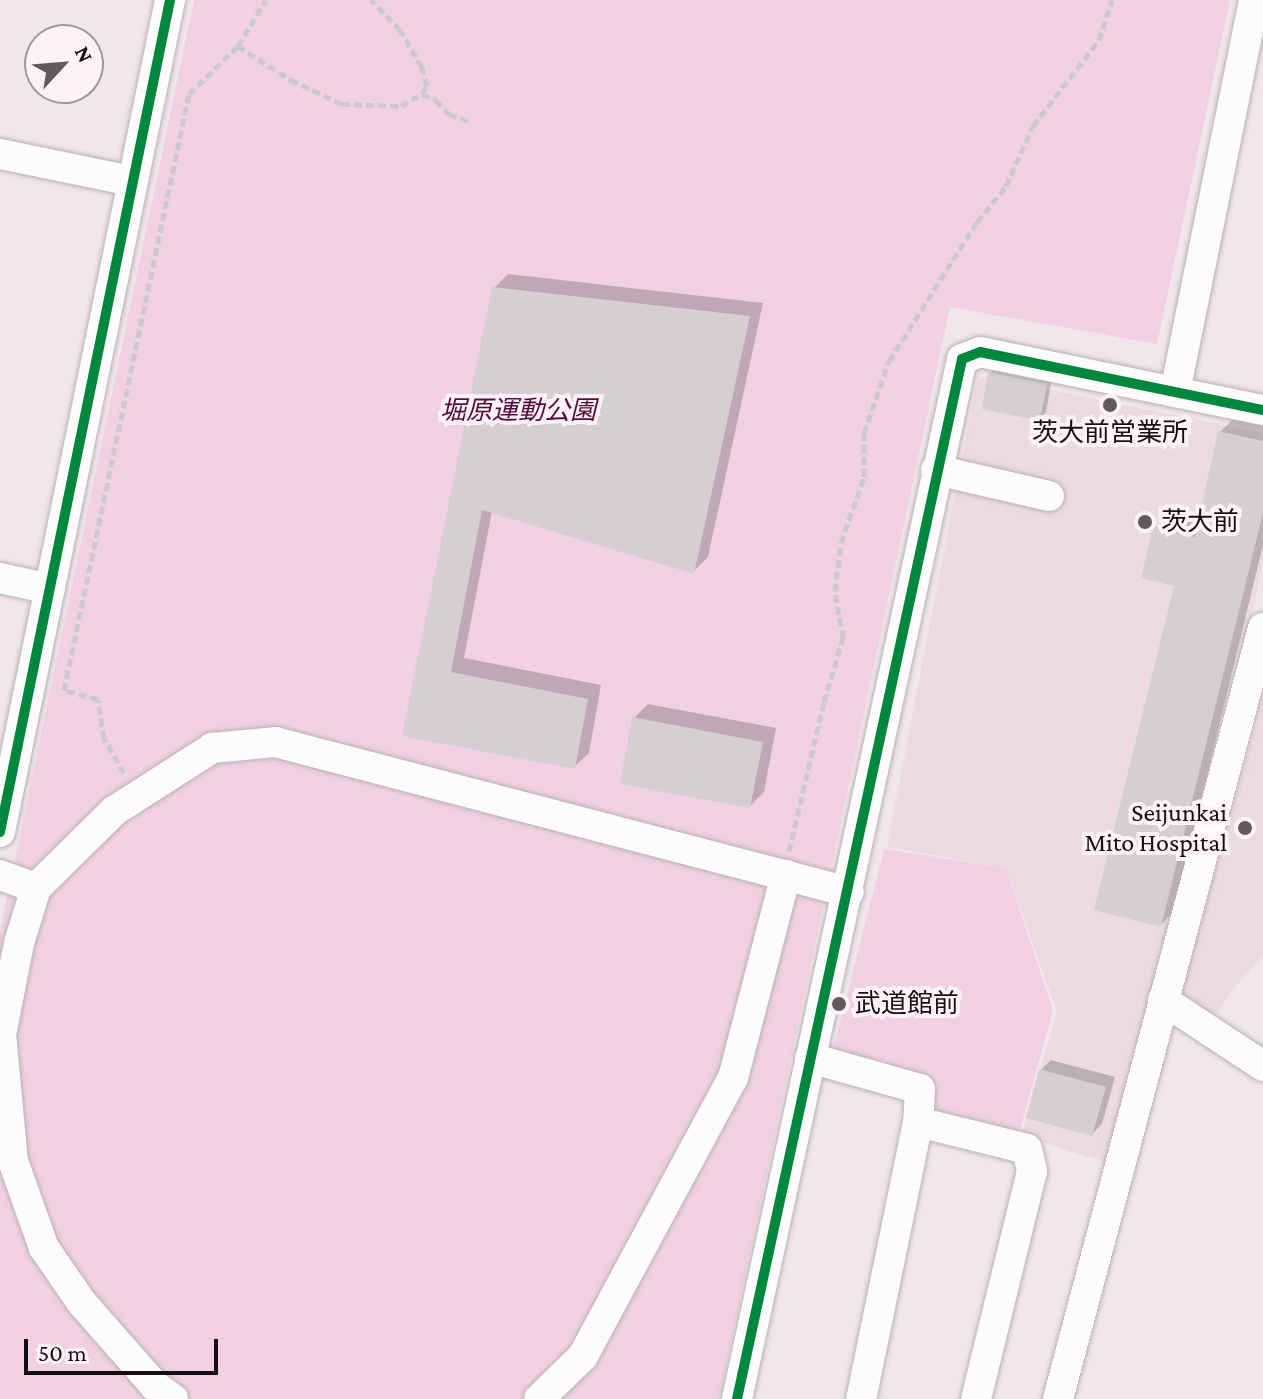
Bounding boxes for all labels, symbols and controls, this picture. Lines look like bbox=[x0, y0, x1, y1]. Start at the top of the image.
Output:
north arrow bbox=[24, 24, 104, 104]
text: N bbox=[70, 42, 99, 66]
park label: 堀原運動公園 bbox=[440, 395, 596, 427]
marker: 茨大前営業所 bbox=[1101, 396, 1119, 414]
place label: 茨大前営業所 bbox=[1032, 417, 1188, 449]
place label: 茨大前 bbox=[1161, 506, 1239, 538]
marker: 茨大前 bbox=[1136, 513, 1154, 531]
place label: Seijunkai Mito Hospital bbox=[1084, 797, 1227, 858]
marker: Seijunkai Mito Hospital bbox=[1234, 817, 1256, 839]
place label: 武道館前 bbox=[855, 988, 959, 1020]
marker: 武道館前 bbox=[830, 995, 848, 1013]
scale bar bbox=[28, 1323, 222, 1373]
text: 50 m bbox=[38, 1339, 87, 1366]

